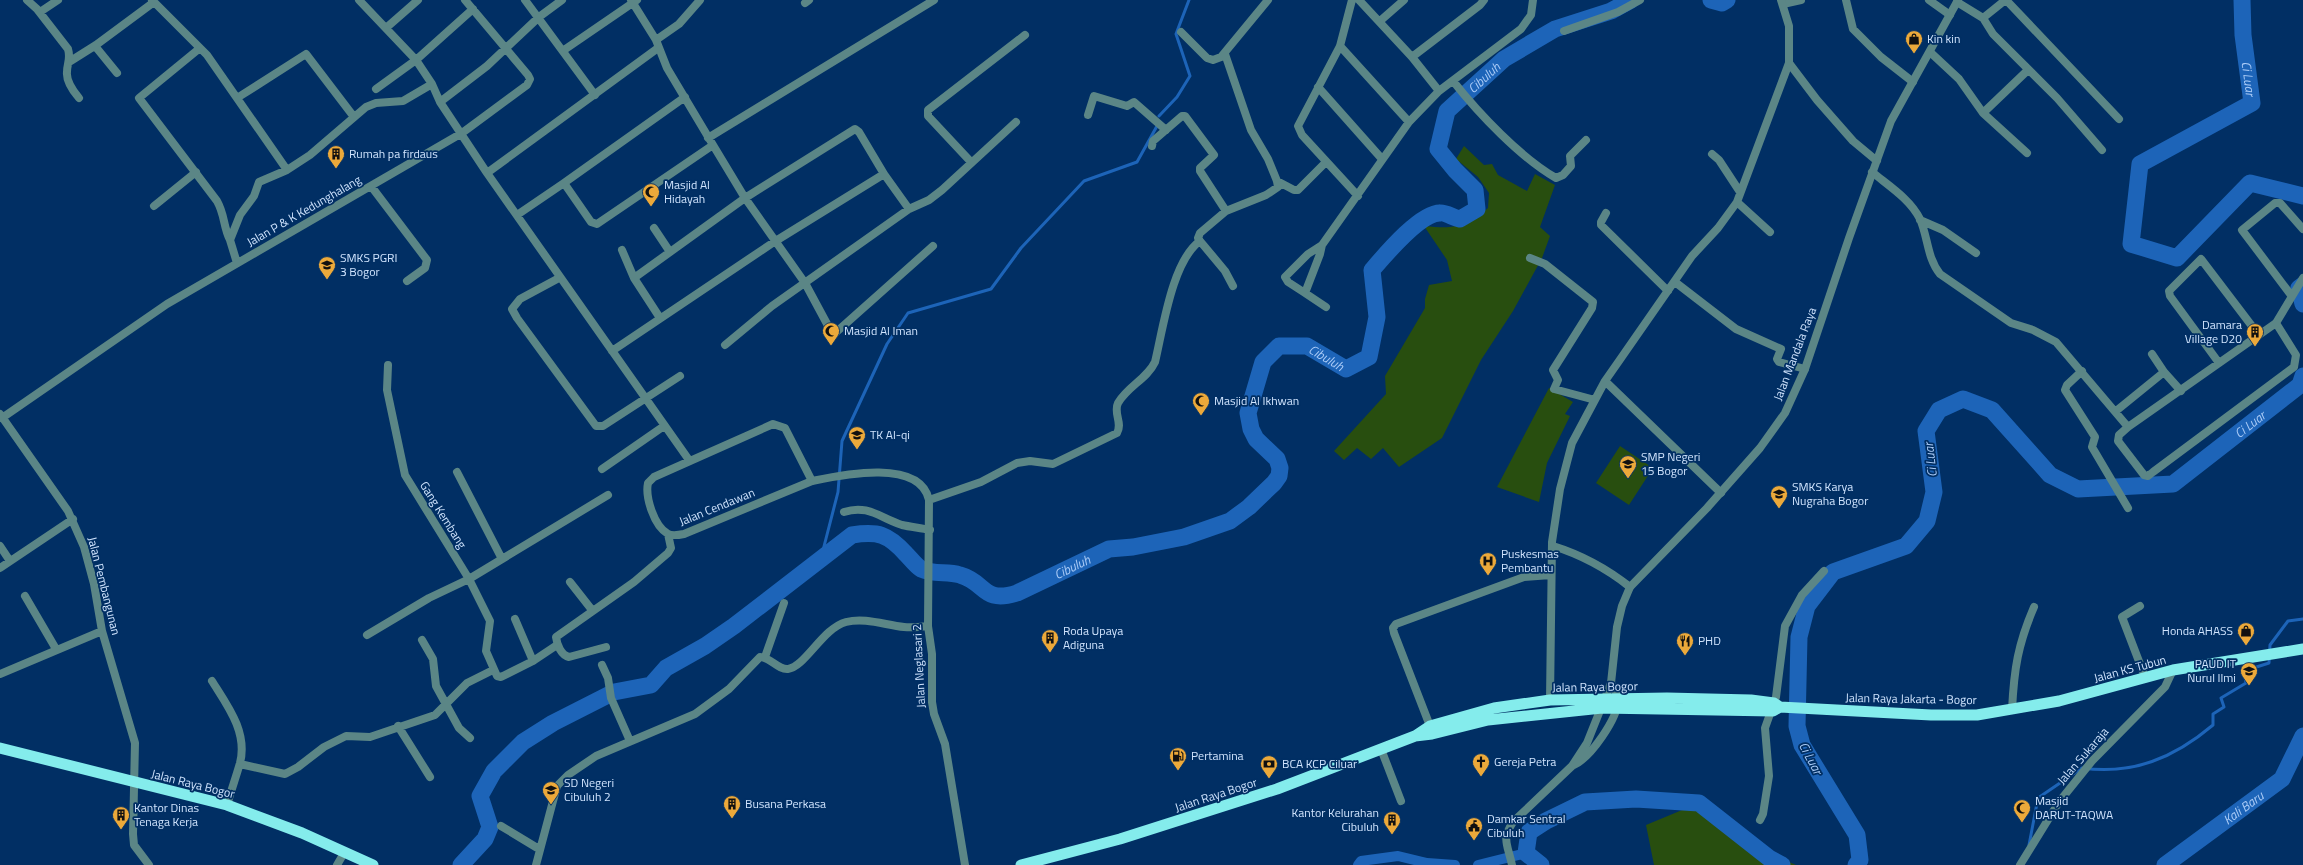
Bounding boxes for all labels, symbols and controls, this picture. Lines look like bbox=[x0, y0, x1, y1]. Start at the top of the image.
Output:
shop icon: Kin kin bbox=[1904, 29, 1924, 54]
place label: Kin kin bbox=[1927, 29, 1960, 48]
water label: Cibuluh bbox=[1463, 57, 1505, 98]
water label: Ci Luar bbox=[2237, 60, 2261, 99]
building icon: Rumah pa firdaus bbox=[326, 144, 346, 169]
place label: Rumah pa firdaus bbox=[349, 144, 438, 163]
street label: Jalan P & K Kedunghalang bbox=[243, 170, 365, 251]
place label: Masjid Al Hidayah bbox=[664, 175, 710, 208]
mosque icon: Masjid Al Hidayah bbox=[641, 182, 661, 207]
place label: SMKS PGRI 3 Bogor bbox=[340, 248, 397, 281]
school or university icon: SMKS PGRI 3 Bogor bbox=[317, 255, 337, 280]
street label: Jalan Mandala Raya bbox=[1768, 304, 1821, 403]
place label: Damara Village D20 bbox=[2185, 315, 2242, 348]
mosque icon: Masjid Al Iman bbox=[821, 321, 841, 346]
place label: Masjid Al Iman bbox=[844, 321, 918, 340]
building icon: Damara Village D20 bbox=[2245, 322, 2265, 347]
water label: Cibuluh bbox=[1305, 339, 1348, 376]
mosque icon: Masjid Al Ikhwan bbox=[1191, 391, 1211, 416]
place label: Masjid Al Ikhwan bbox=[1214, 391, 1299, 410]
water label: Ci Luar bbox=[2230, 404, 2271, 443]
school or university icon: TK Al-qi bbox=[847, 425, 867, 450]
place label: TK Al-qi bbox=[870, 425, 910, 444]
water label: Ci Luar bbox=[1918, 440, 1942, 478]
place label: SMP Negeri 15 Bogor bbox=[1641, 447, 1700, 480]
school or university icon: SMP Negeri 15 Bogor bbox=[1618, 454, 1638, 479]
street label: Gang Kembang bbox=[415, 477, 472, 552]
place label: SMKS Karya Nugraha Bogor bbox=[1792, 477, 1868, 510]
street label: Jalan Cendawan bbox=[676, 483, 758, 530]
school or university icon: SMKS Karya Nugraha Bogor bbox=[1769, 484, 1789, 509]
street label: Jalan Pembangunan bbox=[83, 535, 126, 637]
place label: Puskesmas Pembantu bbox=[1501, 544, 1559, 577]
water label: Cibuluh bbox=[1051, 549, 1094, 584]
hospital icon: Puskesmas Pembantu bbox=[1478, 551, 1498, 576]
place label: Roda Upaya Adiguna bbox=[1063, 621, 1123, 654]
place label: Honda AHASS bbox=[2162, 621, 2233, 640]
shop icon: Honda AHASS bbox=[2236, 621, 2256, 646]
street label: Jalan Neglasari 2 bbox=[907, 624, 930, 709]
building icon: Roda Upaya Adiguna bbox=[1040, 628, 1060, 653]
restaurant icon: PHD bbox=[1675, 631, 1695, 656]
place label: PHD bbox=[1698, 631, 1721, 650]
street label: Jalan KS Tubun bbox=[2092, 650, 2168, 687]
place label: PAUD IT Nurul Ilmi bbox=[2187, 654, 2237, 687]
school or university icon: PAUD IT Nurul Ilmi bbox=[2239, 661, 2259, 686]
street label: Jalan Raya Bogor bbox=[1552, 676, 1638, 697]
street label: Jalan Raya Jakarta - Bogor bbox=[1845, 688, 1977, 709]
street label: Jalan Sukaraja bbox=[2052, 723, 2113, 789]
water label: Ci Luar bbox=[1794, 738, 1829, 780]
fuel station icon: Pertamina bbox=[1168, 746, 1188, 771]
place label: Pertamina bbox=[1191, 746, 1244, 765]
church icon: Gereja Petra bbox=[1471, 752, 1491, 777]
place label: Gereja Petra bbox=[1494, 752, 1556, 771]
bank icon: BCA KCP Ciluar bbox=[1259, 754, 1279, 779]
place label: BCA KCP Ciluar bbox=[1282, 754, 1357, 773]
street label: Jalan Raya Bogor bbox=[149, 764, 237, 803]
street label: Jalan Raya Bogor bbox=[1172, 772, 1259, 817]
place label: SD Negeri Cibuluh 2 bbox=[564, 773, 614, 806]
school or university icon: SD Negeri Cibuluh 2 bbox=[541, 780, 561, 805]
water label: Kali Baru bbox=[2219, 785, 2269, 829]
place label: Masjid DARUT-TAQWA bbox=[2035, 791, 2113, 824]
building icon: Busana Perkasa bbox=[722, 794, 742, 819]
place label: Busana Perkasa bbox=[745, 794, 826, 813]
place label: Kantor Dinas Tenaga Kerja bbox=[134, 798, 199, 831]
mosque icon: Masjid DARUT-TAQWA bbox=[2012, 798, 2032, 823]
place label: Kantor Kelurahan Cibuluh bbox=[1291, 803, 1379, 836]
building icon: Kantor Dinas Tenaga Kerja bbox=[111, 805, 131, 830]
place label: Damkar Sentral Cibuluh bbox=[1487, 809, 1565, 842]
building icon: Kantor Kelurahan Cibuluh bbox=[1382, 810, 1402, 835]
public building icon: Damkar Sentral Cibuluh bbox=[1464, 816, 1484, 841]

